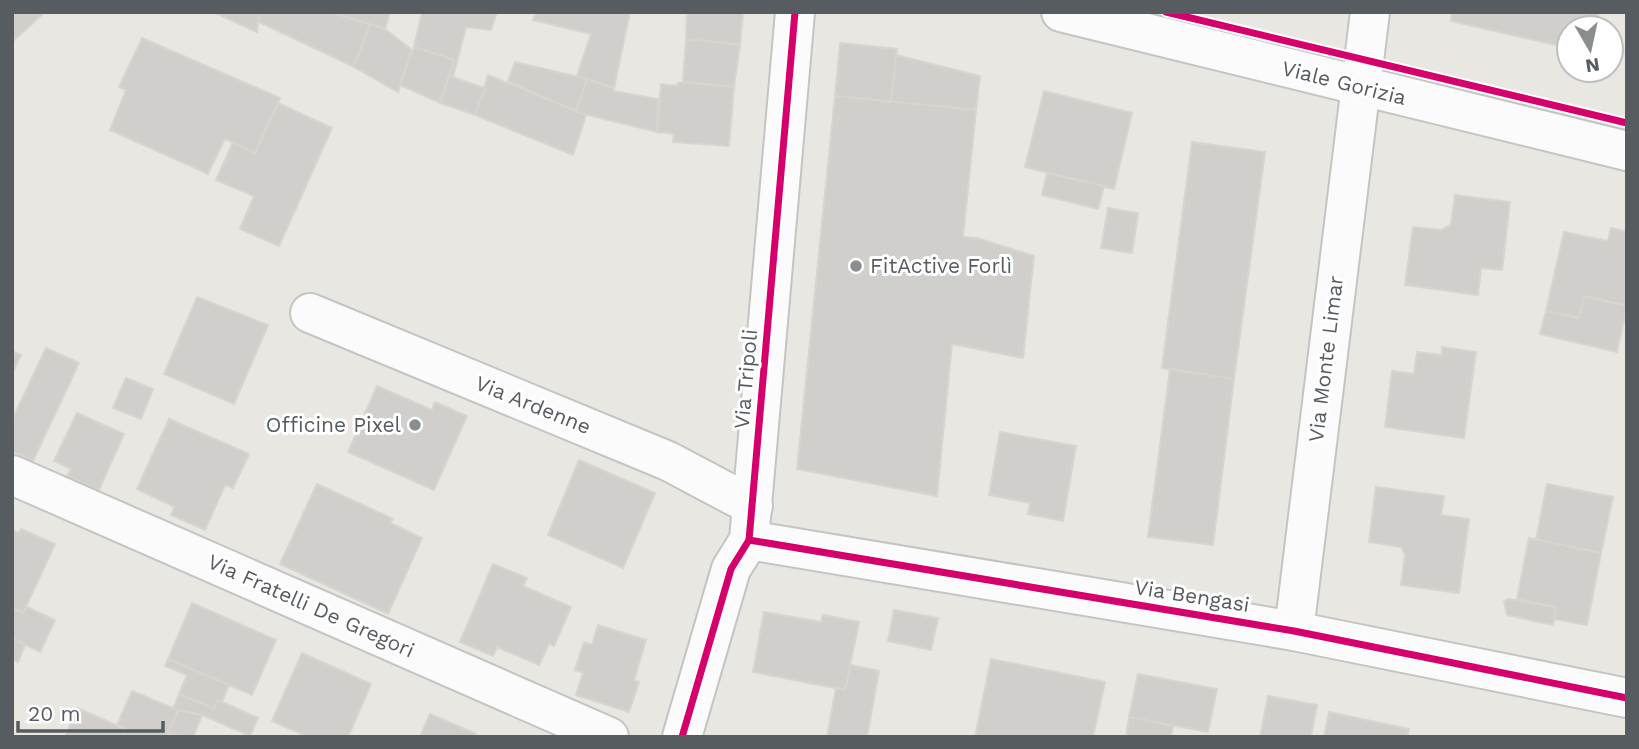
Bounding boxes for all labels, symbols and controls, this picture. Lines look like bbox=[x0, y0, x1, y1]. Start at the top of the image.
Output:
north arrow bbox=[1555, 14, 1625, 84]
text: N bbox=[1584, 53, 1601, 78]
street label: Viale Gorizia bbox=[1279, 55, 1409, 110]
place label: FitActive Forlì bbox=[870, 253, 1012, 278]
marker: FitActive Forlì bbox=[848, 258, 864, 274]
street label: Via Monte Limar bbox=[1303, 274, 1348, 444]
street label: Via Tripoli bbox=[729, 328, 762, 430]
street label: Via Ardenne bbox=[472, 370, 595, 439]
place label: Officine Pixel bbox=[266, 412, 402, 437]
marker: Officine Pixel bbox=[407, 417, 423, 433]
street label: Via Fratelli De Gregori bbox=[204, 549, 419, 662]
street label: Via Bengasi bbox=[1133, 574, 1251, 617]
scale bar bbox=[18, 690, 163, 734]
text: 20 m bbox=[28, 701, 80, 726]

